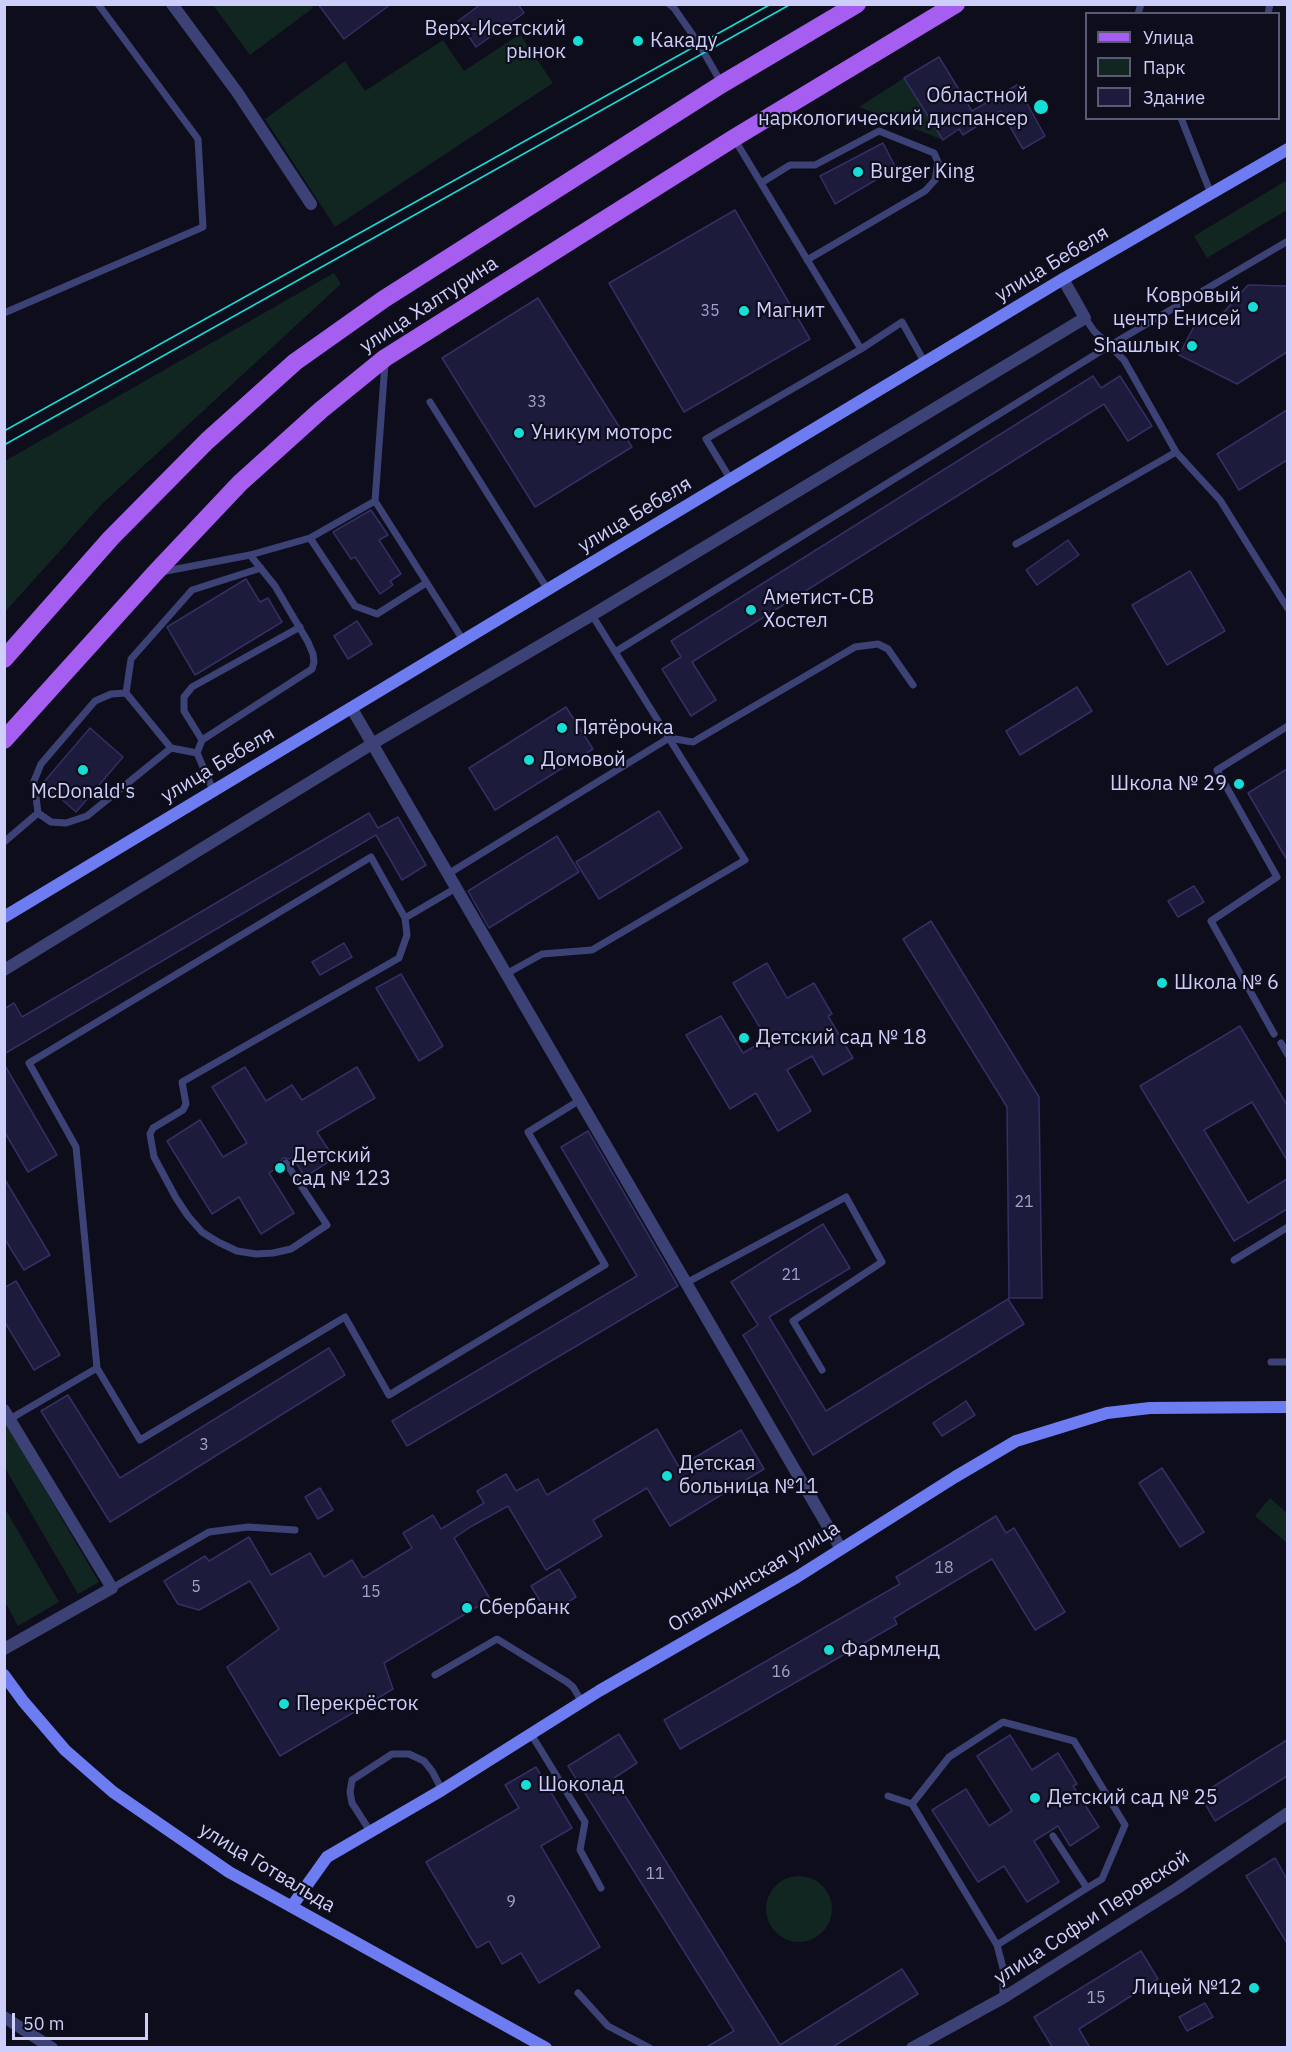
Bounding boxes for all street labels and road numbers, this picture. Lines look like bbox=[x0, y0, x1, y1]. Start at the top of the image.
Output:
street label: улица Бебеля bbox=[991, 221, 1113, 307]
street label: улица Халтурина bbox=[355, 251, 503, 359]
street label: улица Бебеля bbox=[574, 472, 696, 558]
street label: улица Бебеля bbox=[157, 722, 279, 808]
street label: Опалихинская улица bbox=[664, 1516, 844, 1638]
street label: улица Готвальда bbox=[195, 1818, 339, 1918]
street label: улица Софьи Перовской bbox=[990, 1846, 1194, 1990]

